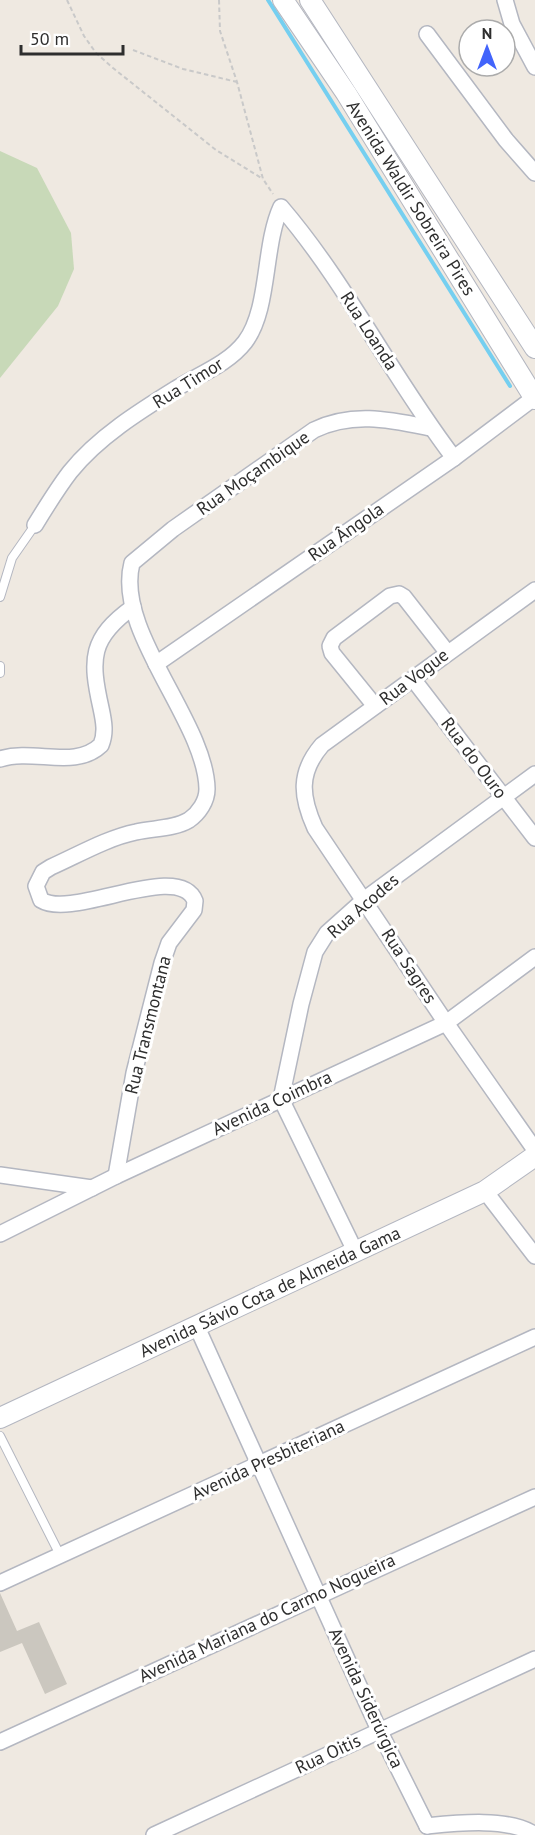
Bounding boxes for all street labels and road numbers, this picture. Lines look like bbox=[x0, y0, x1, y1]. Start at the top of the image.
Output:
street label: Avenida Waldir Sobreira Pires bbox=[342, 96, 481, 300]
street label: Rua Loanda bbox=[335, 287, 403, 374]
street label: Rua Timor bbox=[148, 352, 227, 413]
street label: Rua Moçambique bbox=[192, 425, 314, 520]
street label: Rua Ângola bbox=[303, 497, 388, 566]
street label: Rua Vogue bbox=[375, 643, 453, 710]
street label: Rua do Ouro bbox=[436, 712, 512, 803]
street label: Rua Acodes bbox=[322, 868, 403, 943]
street label: Rua Sagres bbox=[377, 924, 442, 1008]
street label: Rua Transmontana bbox=[119, 953, 176, 1097]
street label: Avenida Coimbra bbox=[208, 1065, 335, 1140]
street label: Avenida Sávio Cota de Almeida Gama bbox=[136, 1221, 404, 1362]
street label: Avenida Presbiteriana bbox=[188, 1414, 348, 1505]
street label: Avenida Mariana do Carmo Nogueira bbox=[135, 1548, 399, 1687]
street label: Avenida Siderúrgica bbox=[324, 1624, 409, 1772]
street label: Rua Oitis bbox=[291, 1728, 364, 1779]

